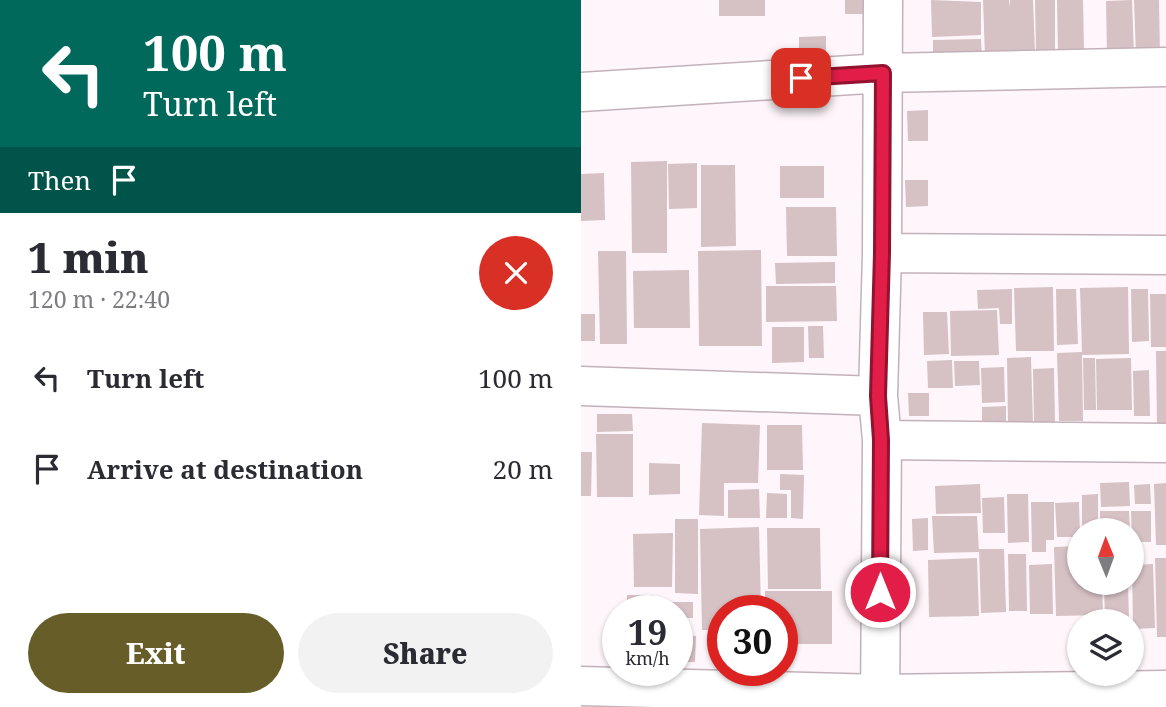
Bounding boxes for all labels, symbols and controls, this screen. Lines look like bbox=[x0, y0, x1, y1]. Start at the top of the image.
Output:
text: 100 m bbox=[143, 19, 287, 85]
icon: left bbox=[28, 28, 119, 119]
pin bbox=[771, 48, 831, 108]
icon: arrive bbox=[782, 59, 820, 97]
text: Turn left bbox=[143, 82, 277, 125]
icon: arrive bbox=[105, 161, 143, 199]
text: Then bbox=[28, 162, 91, 198]
text: 1 min bbox=[28, 228, 149, 285]
button: close bbox=[479, 236, 553, 310]
text: 120 m · 22:40 bbox=[28, 283, 170, 315]
icon: left bbox=[28, 359, 66, 397]
text: Turn left bbox=[87, 360, 204, 396]
text: 100 m bbox=[478, 360, 553, 396]
icon: arrive bbox=[28, 450, 66, 488]
text: Arrive at destination bbox=[87, 451, 363, 487]
text: 20 m bbox=[493, 451, 553, 487]
north arrow bbox=[1067, 518, 1145, 595]
map controls bbox=[1067, 518, 1144, 686]
position arrow bbox=[843, 555, 917, 629]
speed limit sign: 30 bbox=[707, 595, 798, 686]
text: 19 bbox=[628, 608, 667, 655]
button: layers bbox=[1067, 609, 1144, 686]
button: Exit bbox=[28, 613, 284, 693]
button: Share bbox=[298, 613, 553, 693]
text: km/h bbox=[625, 646, 670, 670]

